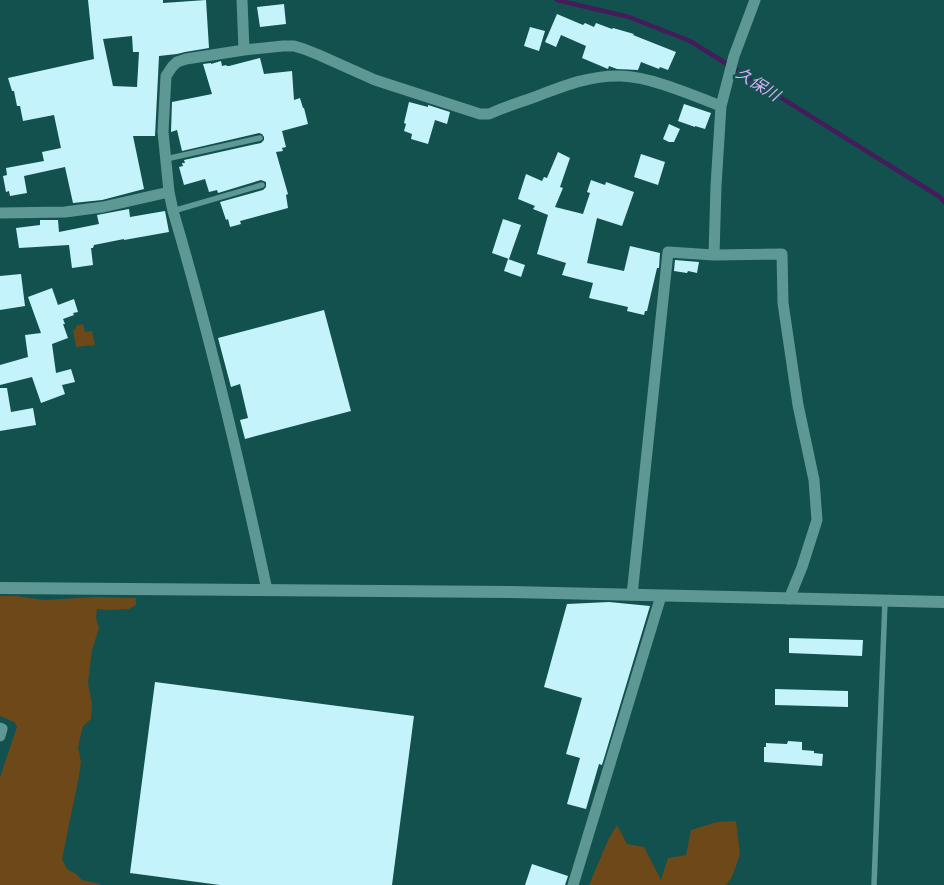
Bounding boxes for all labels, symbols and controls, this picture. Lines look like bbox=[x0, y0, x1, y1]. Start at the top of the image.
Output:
water label: 久保川 bbox=[733, 63, 785, 106]

